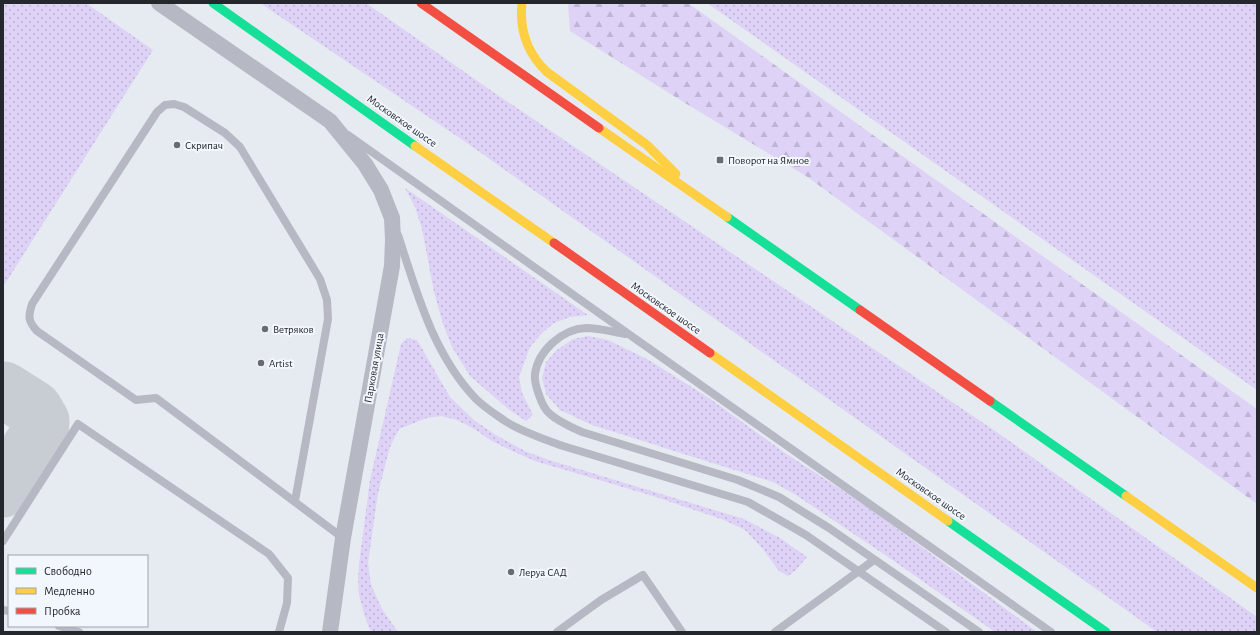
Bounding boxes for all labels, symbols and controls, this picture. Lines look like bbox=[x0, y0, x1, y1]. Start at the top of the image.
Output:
street label: Московское шоссе bbox=[365, 93, 439, 149]
marker: Скрипач bbox=[172, 140, 182, 150]
place label: Скрипач bbox=[185, 140, 223, 151]
marker: Поворот на Ямное bbox=[715, 155, 725, 165]
place label: Поворот на Ямное bbox=[728, 155, 809, 166]
street label: Московское шоссе bbox=[629, 280, 703, 336]
marker: Ветряков bbox=[260, 324, 270, 334]
place label: Ветряков bbox=[273, 324, 314, 335]
street label: Парковая улица bbox=[362, 332, 386, 404]
marker: Artist bbox=[256, 358, 266, 368]
place label: Artist bbox=[269, 358, 293, 369]
street label: Московское шоссе bbox=[894, 466, 968, 522]
legend bbox=[8, 555, 148, 627]
text: Свободно bbox=[44, 565, 92, 577]
marker: Леруа САД bbox=[506, 567, 516, 577]
place label: Леруа САД bbox=[519, 567, 567, 578]
text: Медленно bbox=[44, 585, 95, 597]
text: Пробка bbox=[44, 605, 81, 617]

